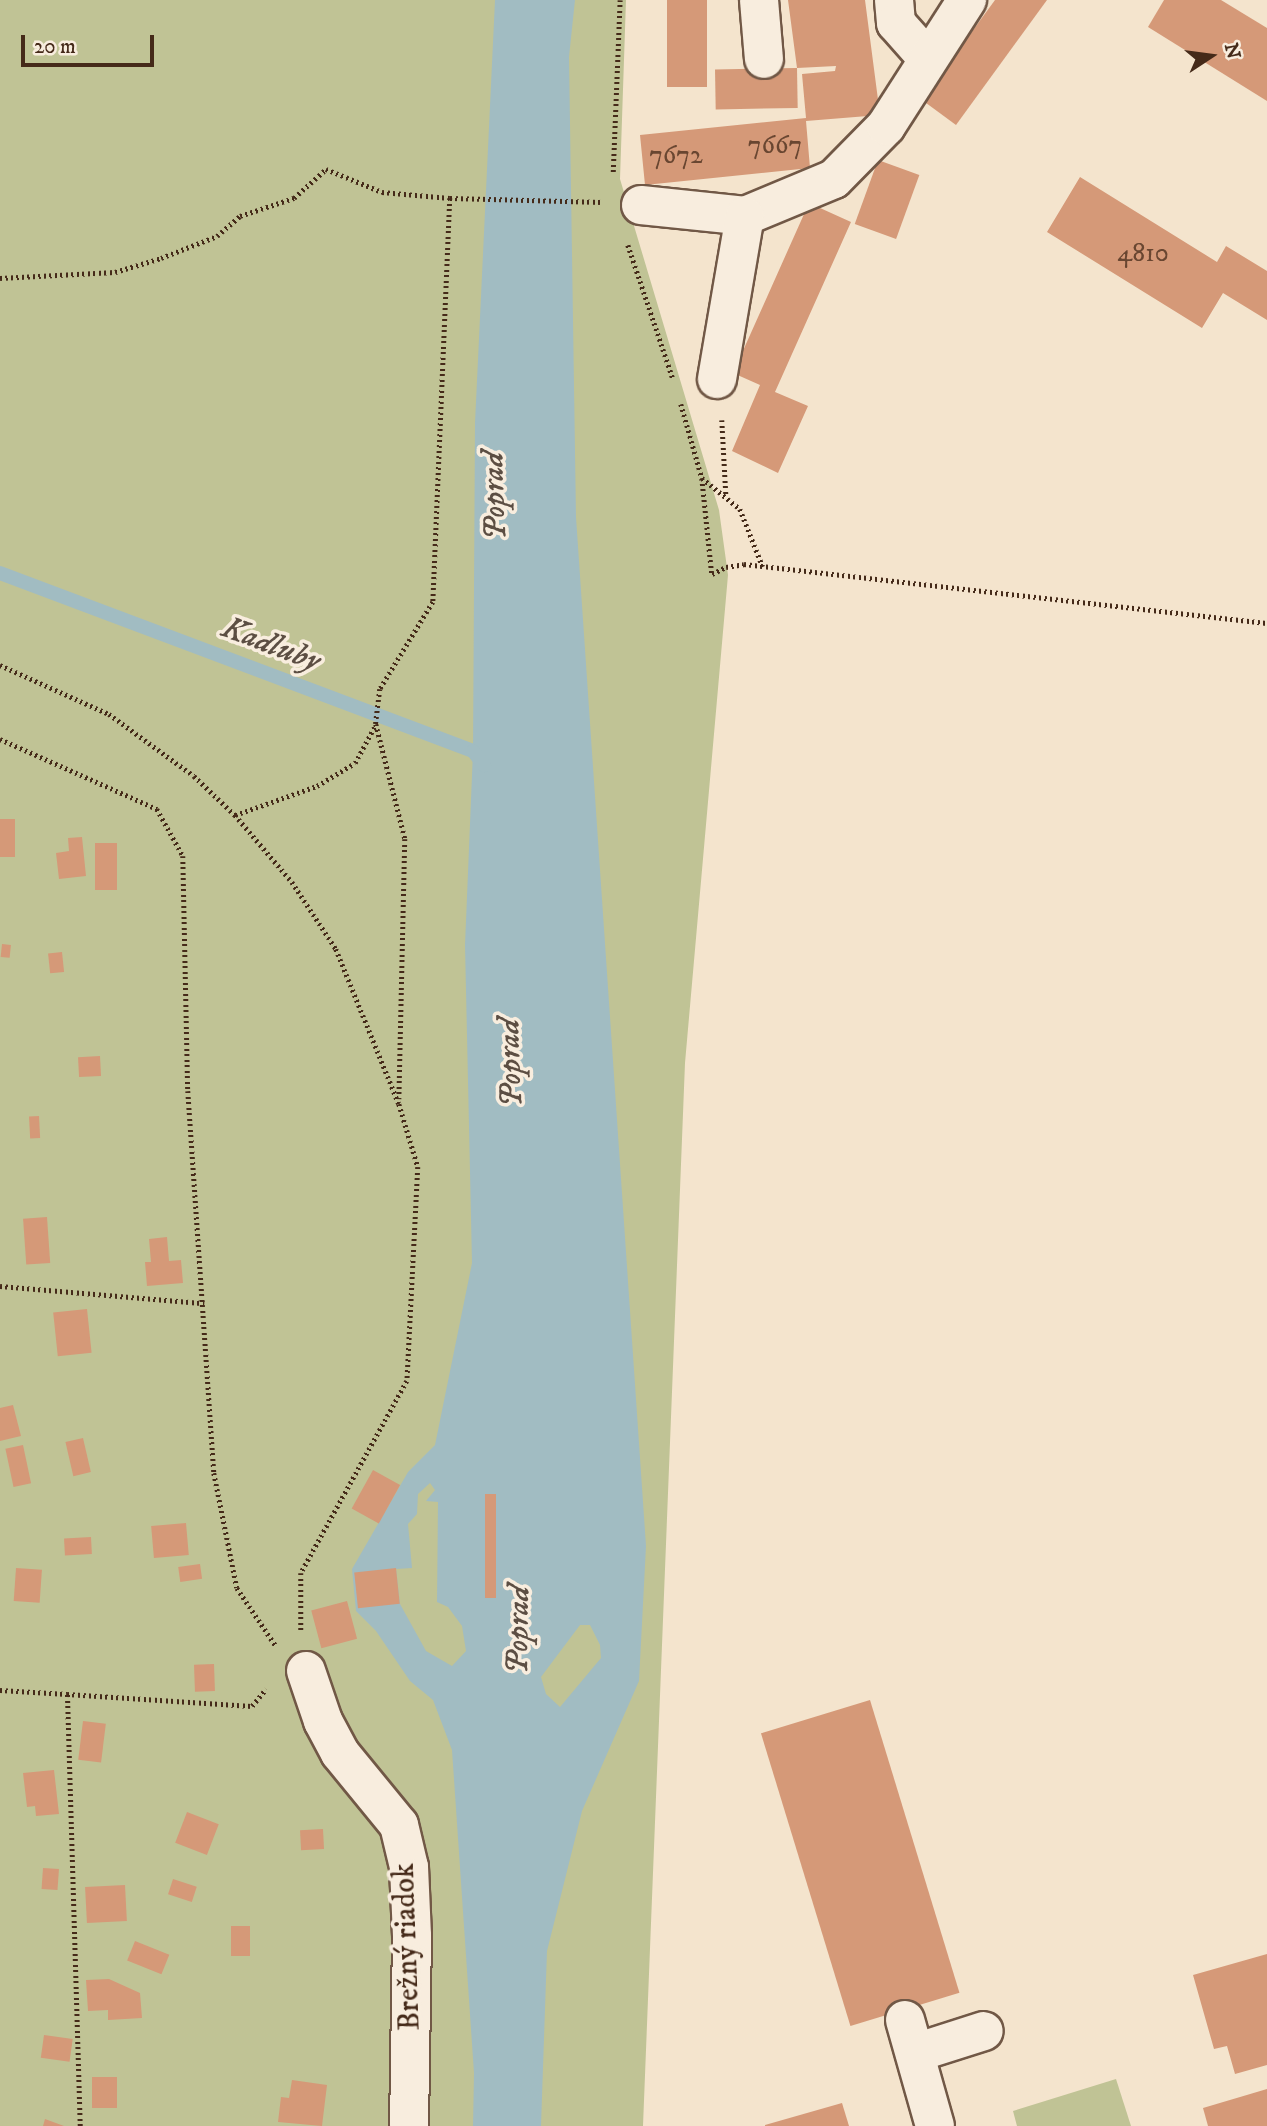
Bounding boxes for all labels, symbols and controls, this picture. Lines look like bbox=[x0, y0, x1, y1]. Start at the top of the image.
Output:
scale bar bbox=[24, 21, 158, 65]
north arrow bbox=[1176, 21, 1246, 91]
text: 20 m bbox=[34, 34, 76, 60]
text: N bbox=[1219, 41, 1245, 61]
house number: 7667 bbox=[748, 130, 802, 162]
house number: 7672 bbox=[649, 140, 703, 172]
house number: 4810 bbox=[1117, 238, 1169, 270]
water label: Poprad bbox=[474, 451, 516, 541]
water label: Kadluby bbox=[216, 609, 326, 681]
water label: Poprad bbox=[490, 1018, 532, 1108]
water label: Poprad bbox=[499, 1585, 539, 1675]
street label: Brežný riadok bbox=[387, 1863, 429, 2031]

